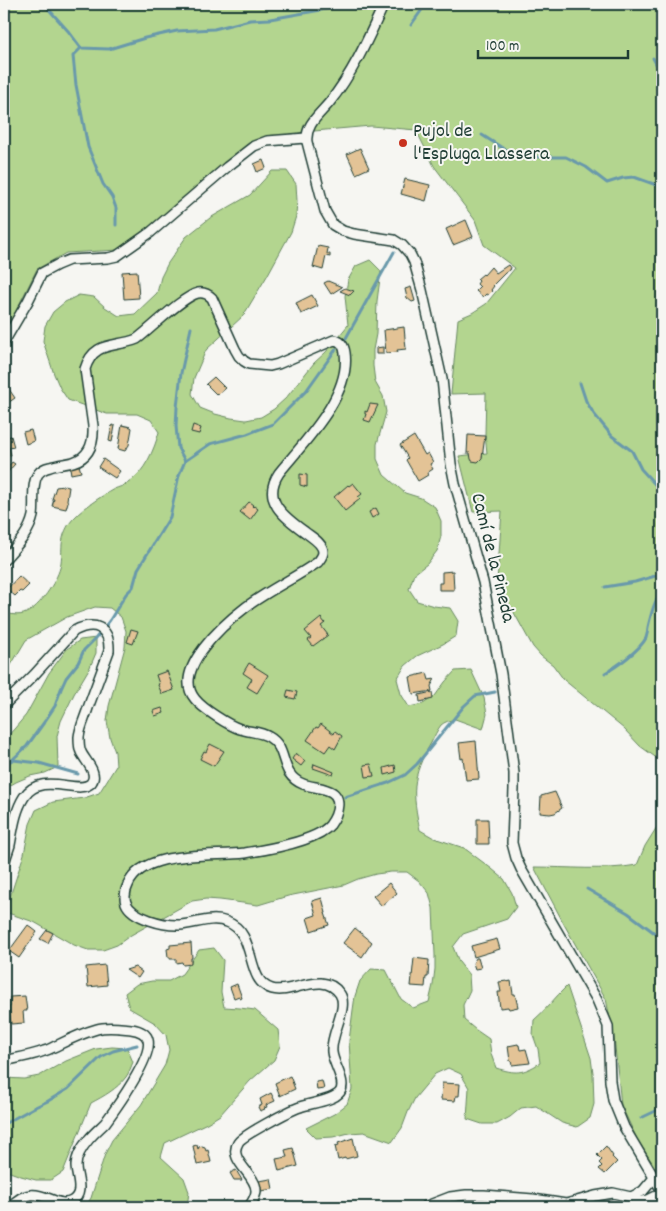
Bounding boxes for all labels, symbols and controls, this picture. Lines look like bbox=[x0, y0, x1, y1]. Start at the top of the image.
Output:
scale bar bbox=[478, 28, 628, 60]
text: 100 m bbox=[486, 36, 519, 58]
place label: Pujol de l'Espluga Llassera bbox=[413, 118, 550, 169]
marker: Pujol de l'Espluga Llassera bbox=[397, 137, 409, 149]
street label: Camí de la Pineda bbox=[462, 490, 522, 626]

